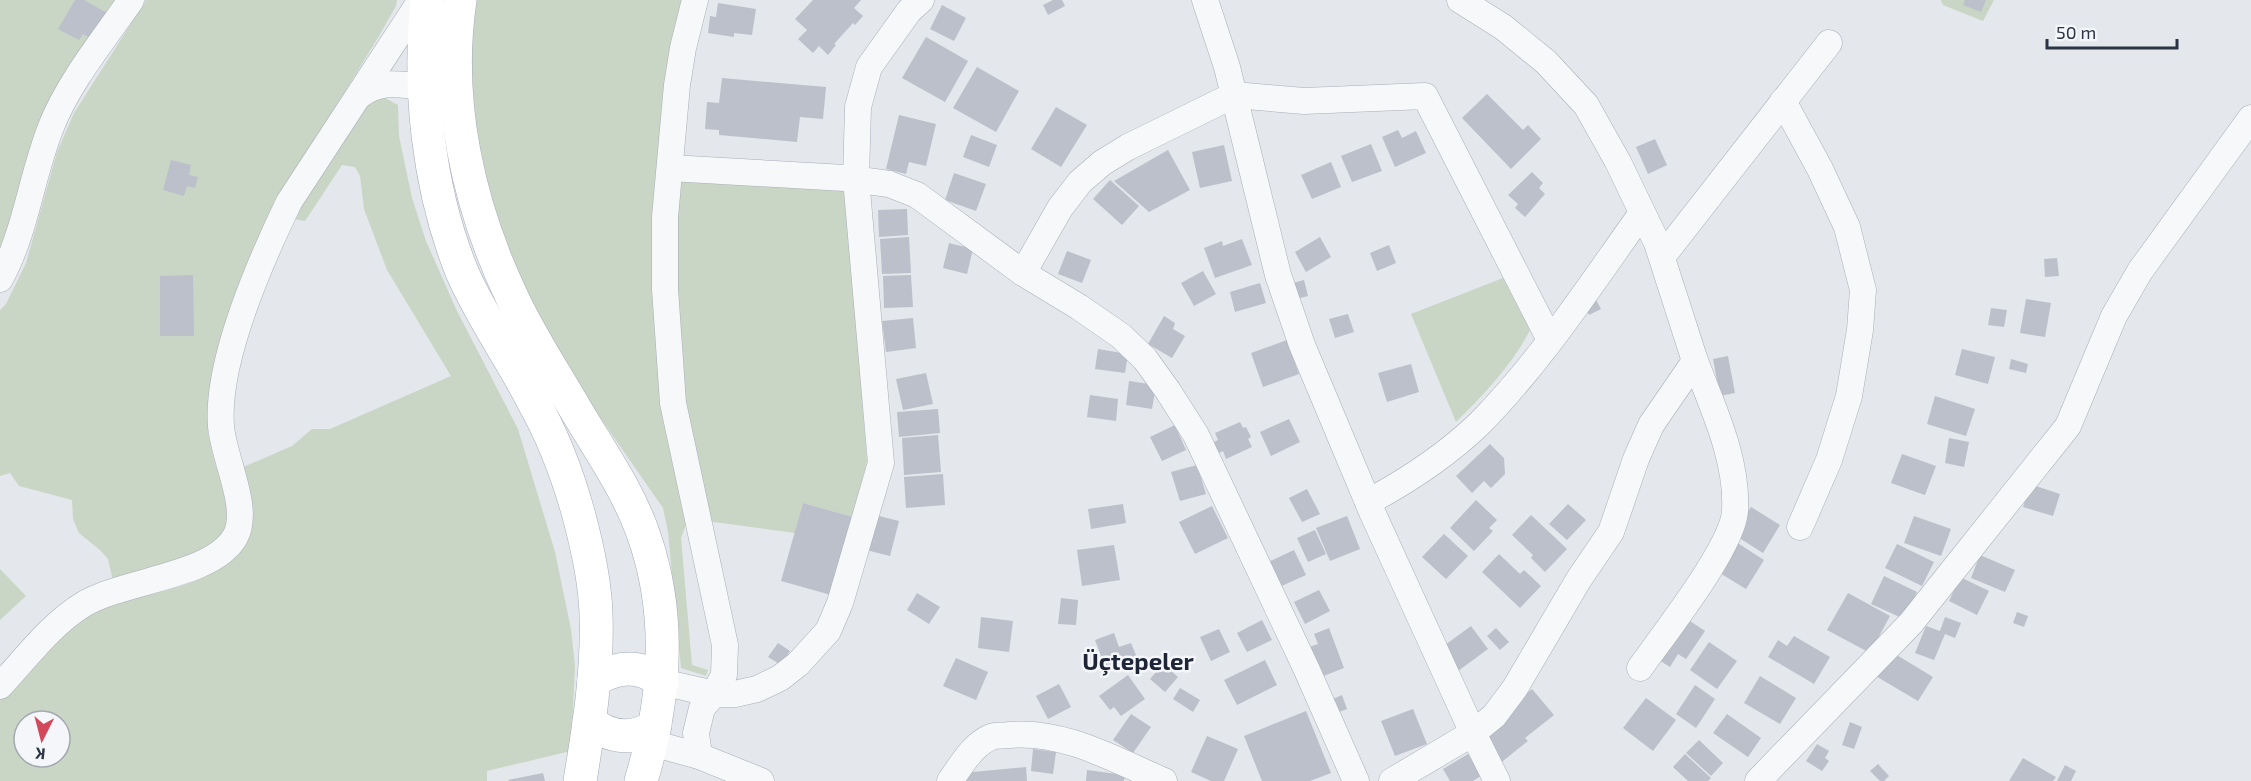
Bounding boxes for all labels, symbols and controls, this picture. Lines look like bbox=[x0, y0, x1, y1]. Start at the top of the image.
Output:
scale bar bbox=[2047, 12, 2178, 50]
text: 50 m bbox=[2056, 21, 2096, 43]
district label: Üçtepeler bbox=[1082, 646, 1195, 676]
north arrow bbox=[12, 709, 72, 769]
text: K bbox=[33, 744, 46, 764]

